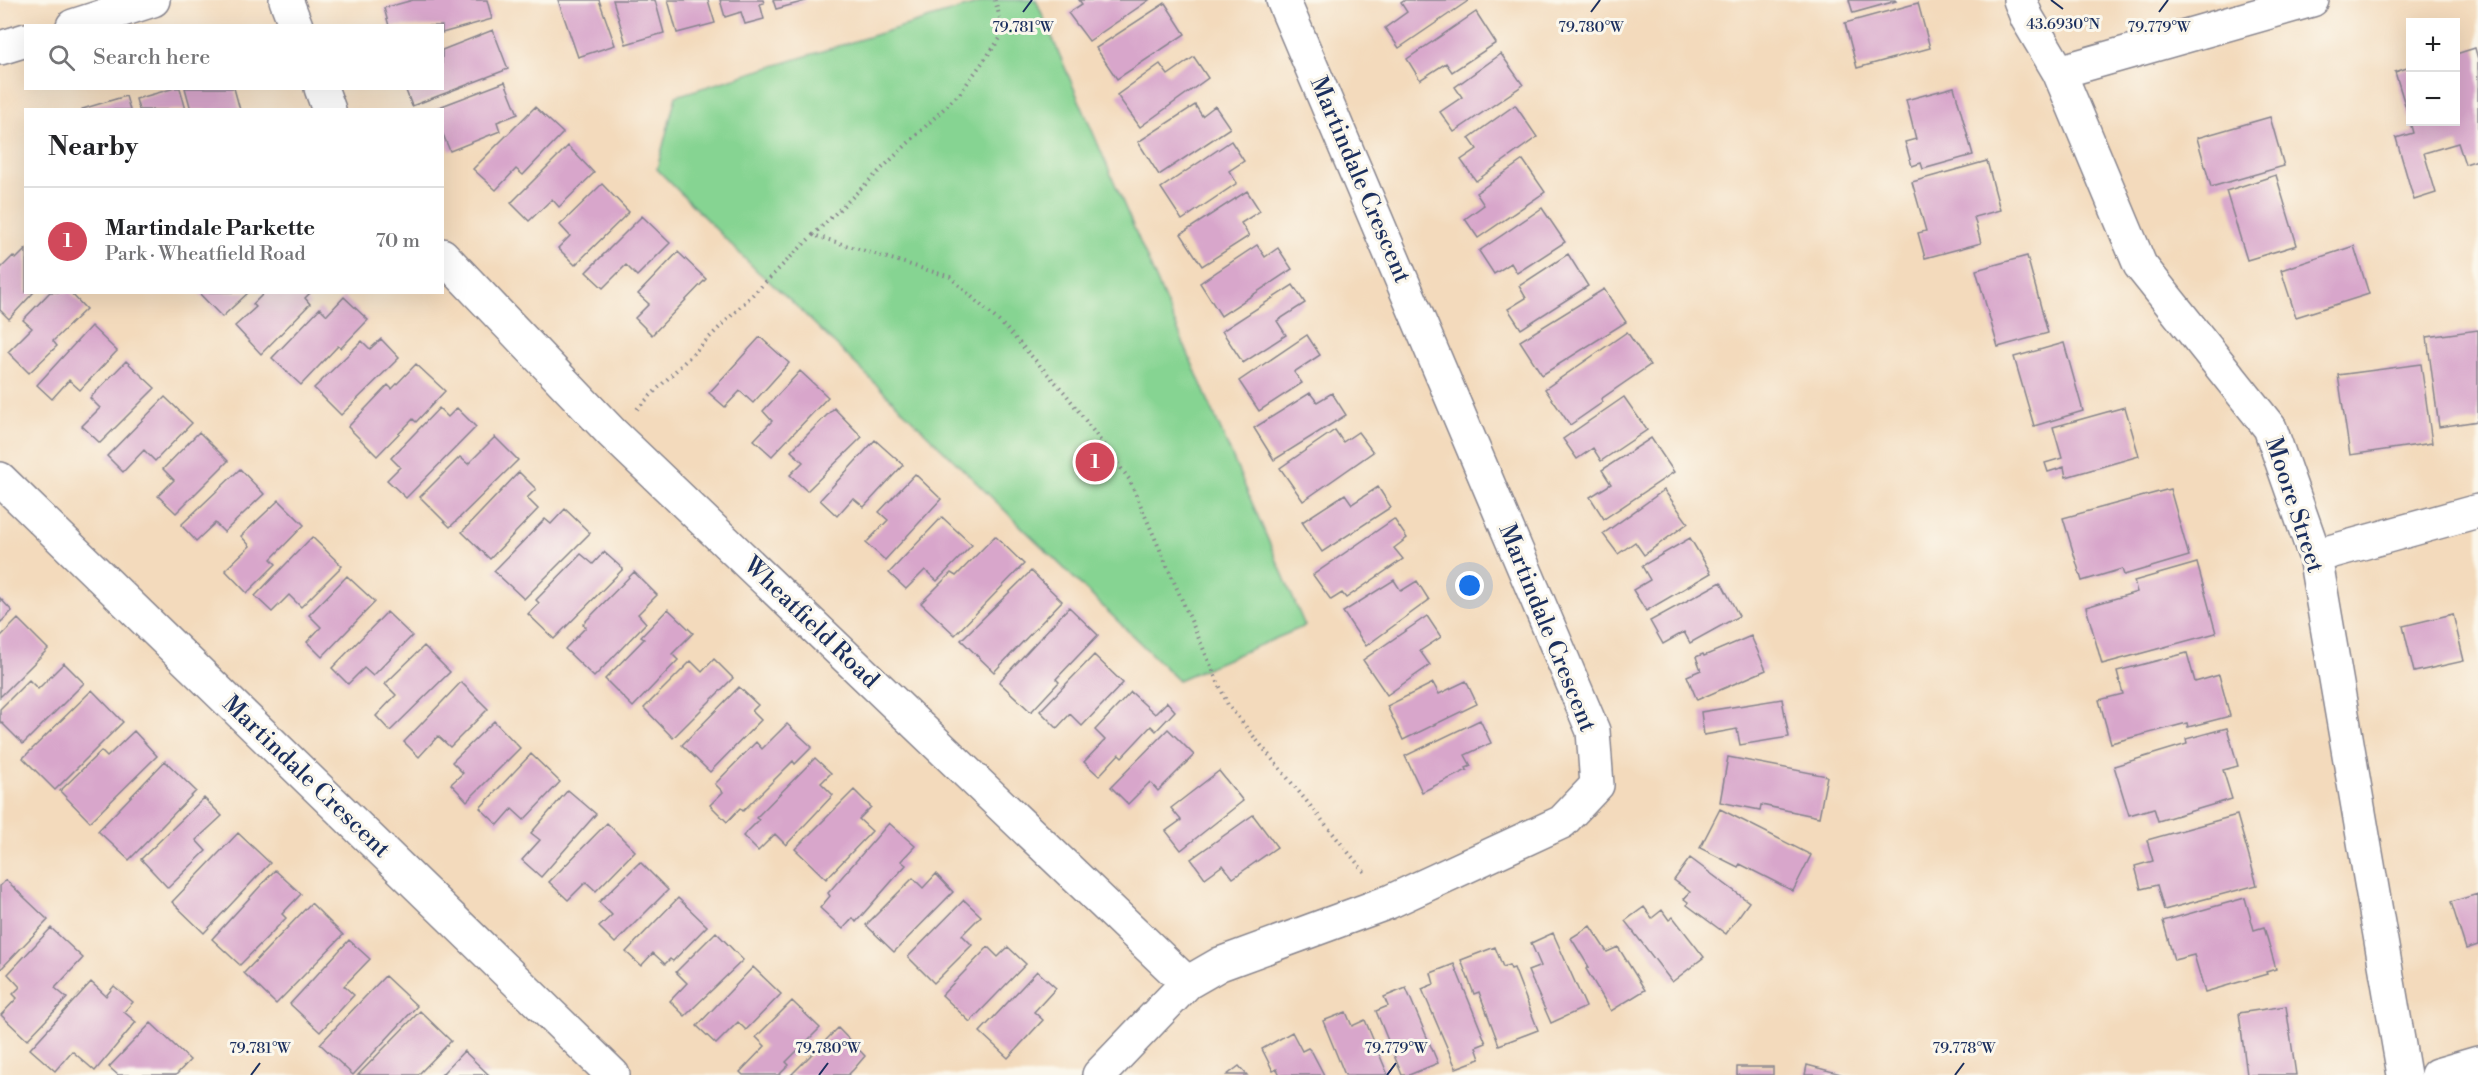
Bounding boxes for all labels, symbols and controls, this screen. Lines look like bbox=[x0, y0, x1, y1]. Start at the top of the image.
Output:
text: 43.6930°N bbox=[2026, 15, 2100, 34]
text: 79.781°W bbox=[992, 18, 1054, 37]
text: 79.780°W bbox=[1558, 18, 1624, 37]
text: 79.779°W bbox=[2128, 18, 2191, 37]
map controls bbox=[2406, 18, 2460, 126]
button: + bbox=[2406, 18, 2460, 72]
search box bbox=[24, 24, 444, 90]
icon: search bbox=[45, 41, 78, 74]
text: Search here bbox=[93, 44, 210, 71]
street label: Martindale Crescent bbox=[1303, 72, 1417, 288]
button: − bbox=[2406, 72, 2460, 126]
text: Nearby bbox=[48, 131, 138, 163]
text: Martindale Parkette bbox=[105, 215, 315, 242]
text: 1 bbox=[63, 229, 72, 254]
text: 70 m bbox=[376, 229, 420, 254]
text: Park · Wheatfield Road bbox=[105, 242, 306, 267]
street label: Moore Street bbox=[2258, 433, 2330, 577]
pin: 1 bbox=[1076, 440, 1114, 484]
street label: Martindale Crescent bbox=[1492, 520, 1603, 737]
street label: Wheatfield Road bbox=[736, 550, 885, 696]
your location bbox=[1455, 571, 1484, 600]
street label: Martindale Crescent bbox=[216, 689, 396, 865]
text: 79.781°W bbox=[229, 1039, 291, 1058]
text: 79.780°W bbox=[795, 1039, 861, 1058]
text: 79.779°W bbox=[1365, 1039, 1428, 1058]
text: 79.778°W bbox=[1933, 1039, 1996, 1058]

